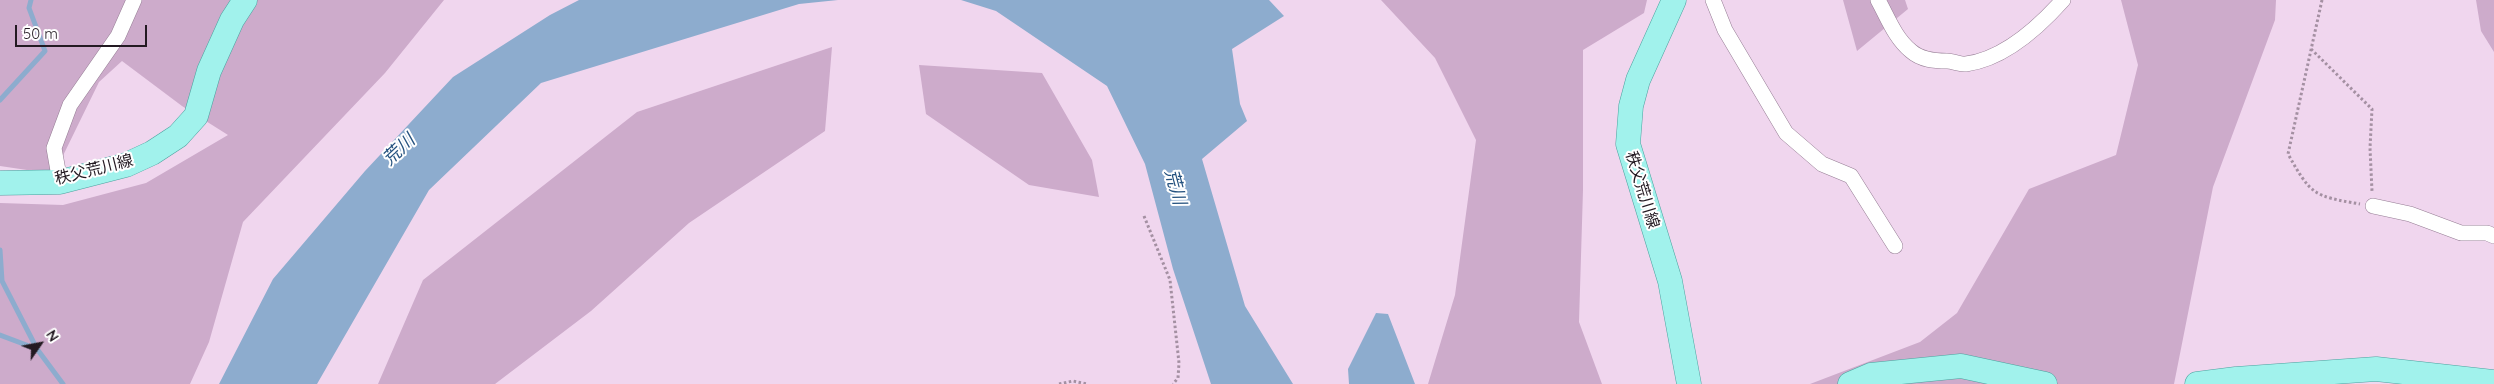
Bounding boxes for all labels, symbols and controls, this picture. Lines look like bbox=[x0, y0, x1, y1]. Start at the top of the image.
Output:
scale bar bbox=[18, 15, 150, 47]
text: 50 m bbox=[23, 24, 58, 43]
water label: 荒川 bbox=[378, 130, 420, 170]
street label: 秩父荒川線 bbox=[1621, 149, 1663, 231]
street label: 秩父荒川線 bbox=[53, 151, 135, 189]
water label: 荒川 bbox=[1160, 167, 1190, 207]
north arrow bbox=[15, 319, 65, 369]
text: N bbox=[42, 327, 63, 345]

